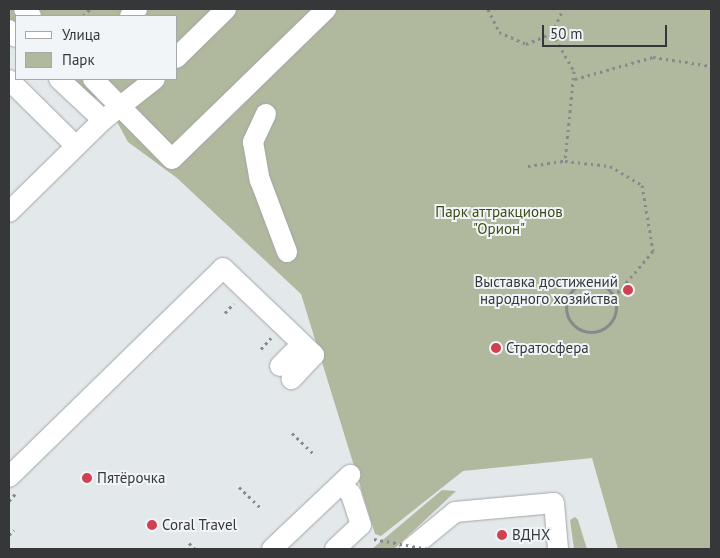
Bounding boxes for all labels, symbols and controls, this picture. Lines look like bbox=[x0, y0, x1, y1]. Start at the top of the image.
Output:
legend bbox=[15, 15, 178, 80]
scale bar bbox=[545, 15, 670, 47]
text: 50 m bbox=[550, 24, 583, 43]
text: Улица bbox=[62, 25, 100, 44]
text: Парк bbox=[62, 50, 95, 69]
park label: Парк аттракционов "Орион" bbox=[435, 202, 563, 237]
place label: Выставка достижений народного хозяйства bbox=[475, 272, 618, 307]
marker: Выставка достижений народного хозяйства bbox=[622, 284, 634, 296]
place label: Стратосфера bbox=[506, 339, 589, 357]
marker: Стратосфера bbox=[490, 342, 502, 354]
place label: Пятёрочка bbox=[97, 469, 165, 487]
marker: Пятёрочка bbox=[81, 472, 93, 484]
place label: Coral Travel bbox=[162, 516, 237, 534]
marker: Coral Travel bbox=[146, 519, 158, 531]
place label: ВДНХ bbox=[512, 526, 550, 544]
marker: ВДНХ bbox=[496, 529, 508, 541]

